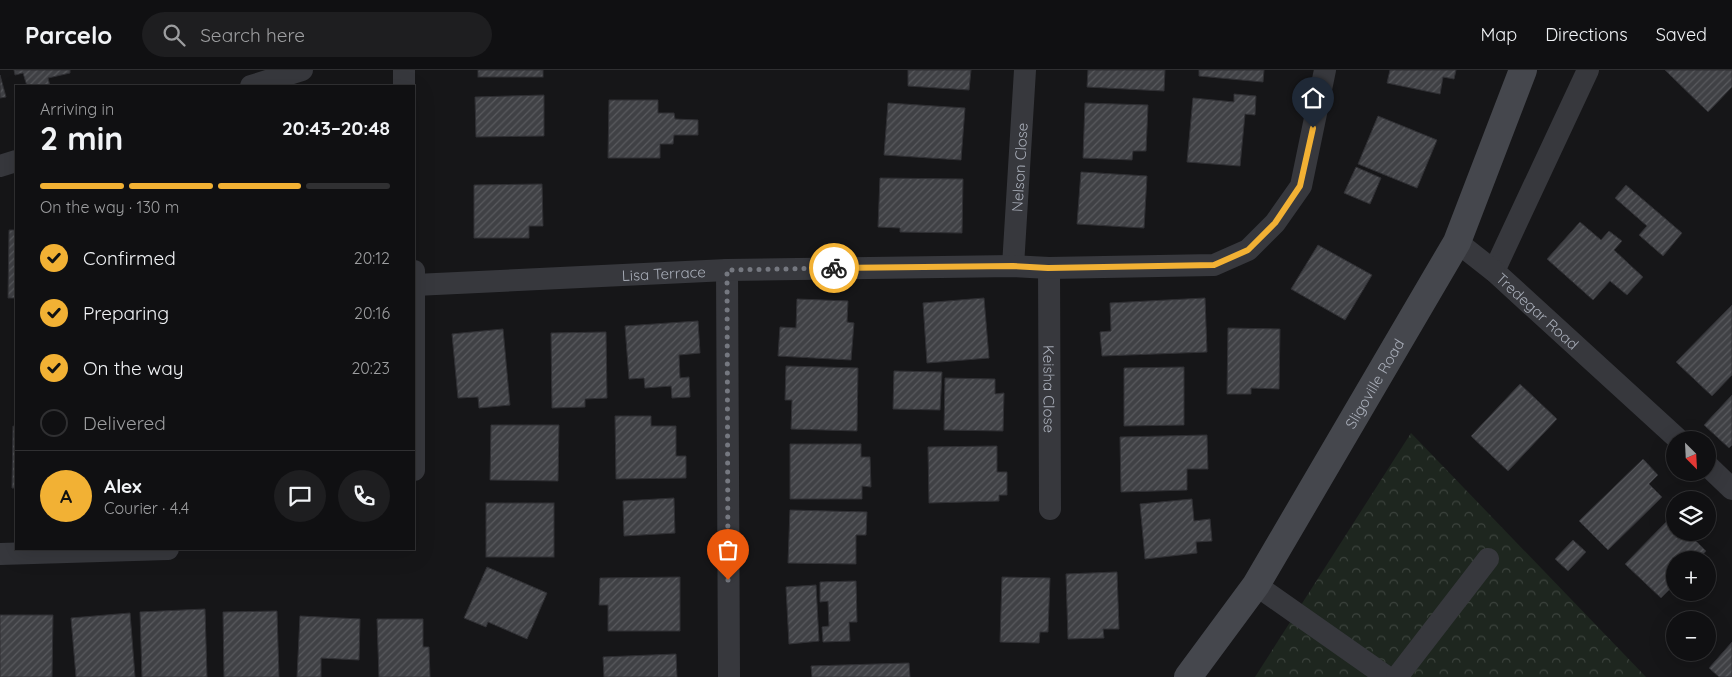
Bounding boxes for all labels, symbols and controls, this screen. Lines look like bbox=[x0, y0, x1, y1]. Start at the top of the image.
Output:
search box bbox=[142, 12, 492, 57]
text: Parcelo bbox=[25, 20, 112, 50]
icon: search bbox=[160, 21, 188, 49]
text: Search here bbox=[200, 23, 305, 47]
text: Map bbox=[1480, 23, 1517, 46]
text: Directions bbox=[1545, 23, 1628, 46]
text: Saved bbox=[1656, 23, 1707, 46]
pin bbox=[1292, 77, 1334, 128]
icon: home bbox=[1299, 84, 1327, 112]
text: Arriving in bbox=[40, 99, 114, 119]
text: 20:43–20:48 bbox=[282, 116, 390, 140]
text: 2 min bbox=[40, 118, 123, 158]
street label: Nelson Close bbox=[1007, 122, 1031, 212]
text: On the way · 130 m bbox=[40, 197, 179, 217]
courier bbox=[809, 243, 859, 293]
icon: check bbox=[40, 244, 68, 272]
text: Confirmed bbox=[83, 246, 176, 270]
text: 20:12 bbox=[354, 248, 390, 268]
icon: bike bbox=[820, 254, 848, 282]
street label: Lisa Terrace bbox=[621, 262, 706, 285]
street label: Tredegar Road bbox=[1492, 268, 1583, 353]
icon: check bbox=[40, 299, 68, 327]
text: Preparing bbox=[83, 301, 169, 325]
text: 20:16 bbox=[354, 303, 390, 323]
street label: Sligoville Road bbox=[1340, 335, 1408, 432]
street label: Keisha Close bbox=[1040, 345, 1059, 433]
icon: check bbox=[40, 354, 68, 382]
text: On the way bbox=[83, 356, 184, 380]
text: 20:23 bbox=[351, 358, 390, 378]
text: Delivered bbox=[83, 411, 166, 435]
north arrow bbox=[1666, 431, 1716, 481]
map controls bbox=[1666, 431, 1716, 661]
button: chat bbox=[274, 470, 326, 522]
button: phone bbox=[338, 470, 390, 522]
text: Alex bbox=[104, 474, 142, 498]
text: A bbox=[60, 484, 72, 508]
button: layers bbox=[1666, 491, 1716, 541]
text: Courier · 4.4 bbox=[104, 498, 189, 518]
pin bbox=[707, 529, 749, 580]
icon: bag bbox=[714, 536, 742, 564]
button: + bbox=[1666, 551, 1716, 601]
button: − bbox=[1666, 611, 1716, 661]

